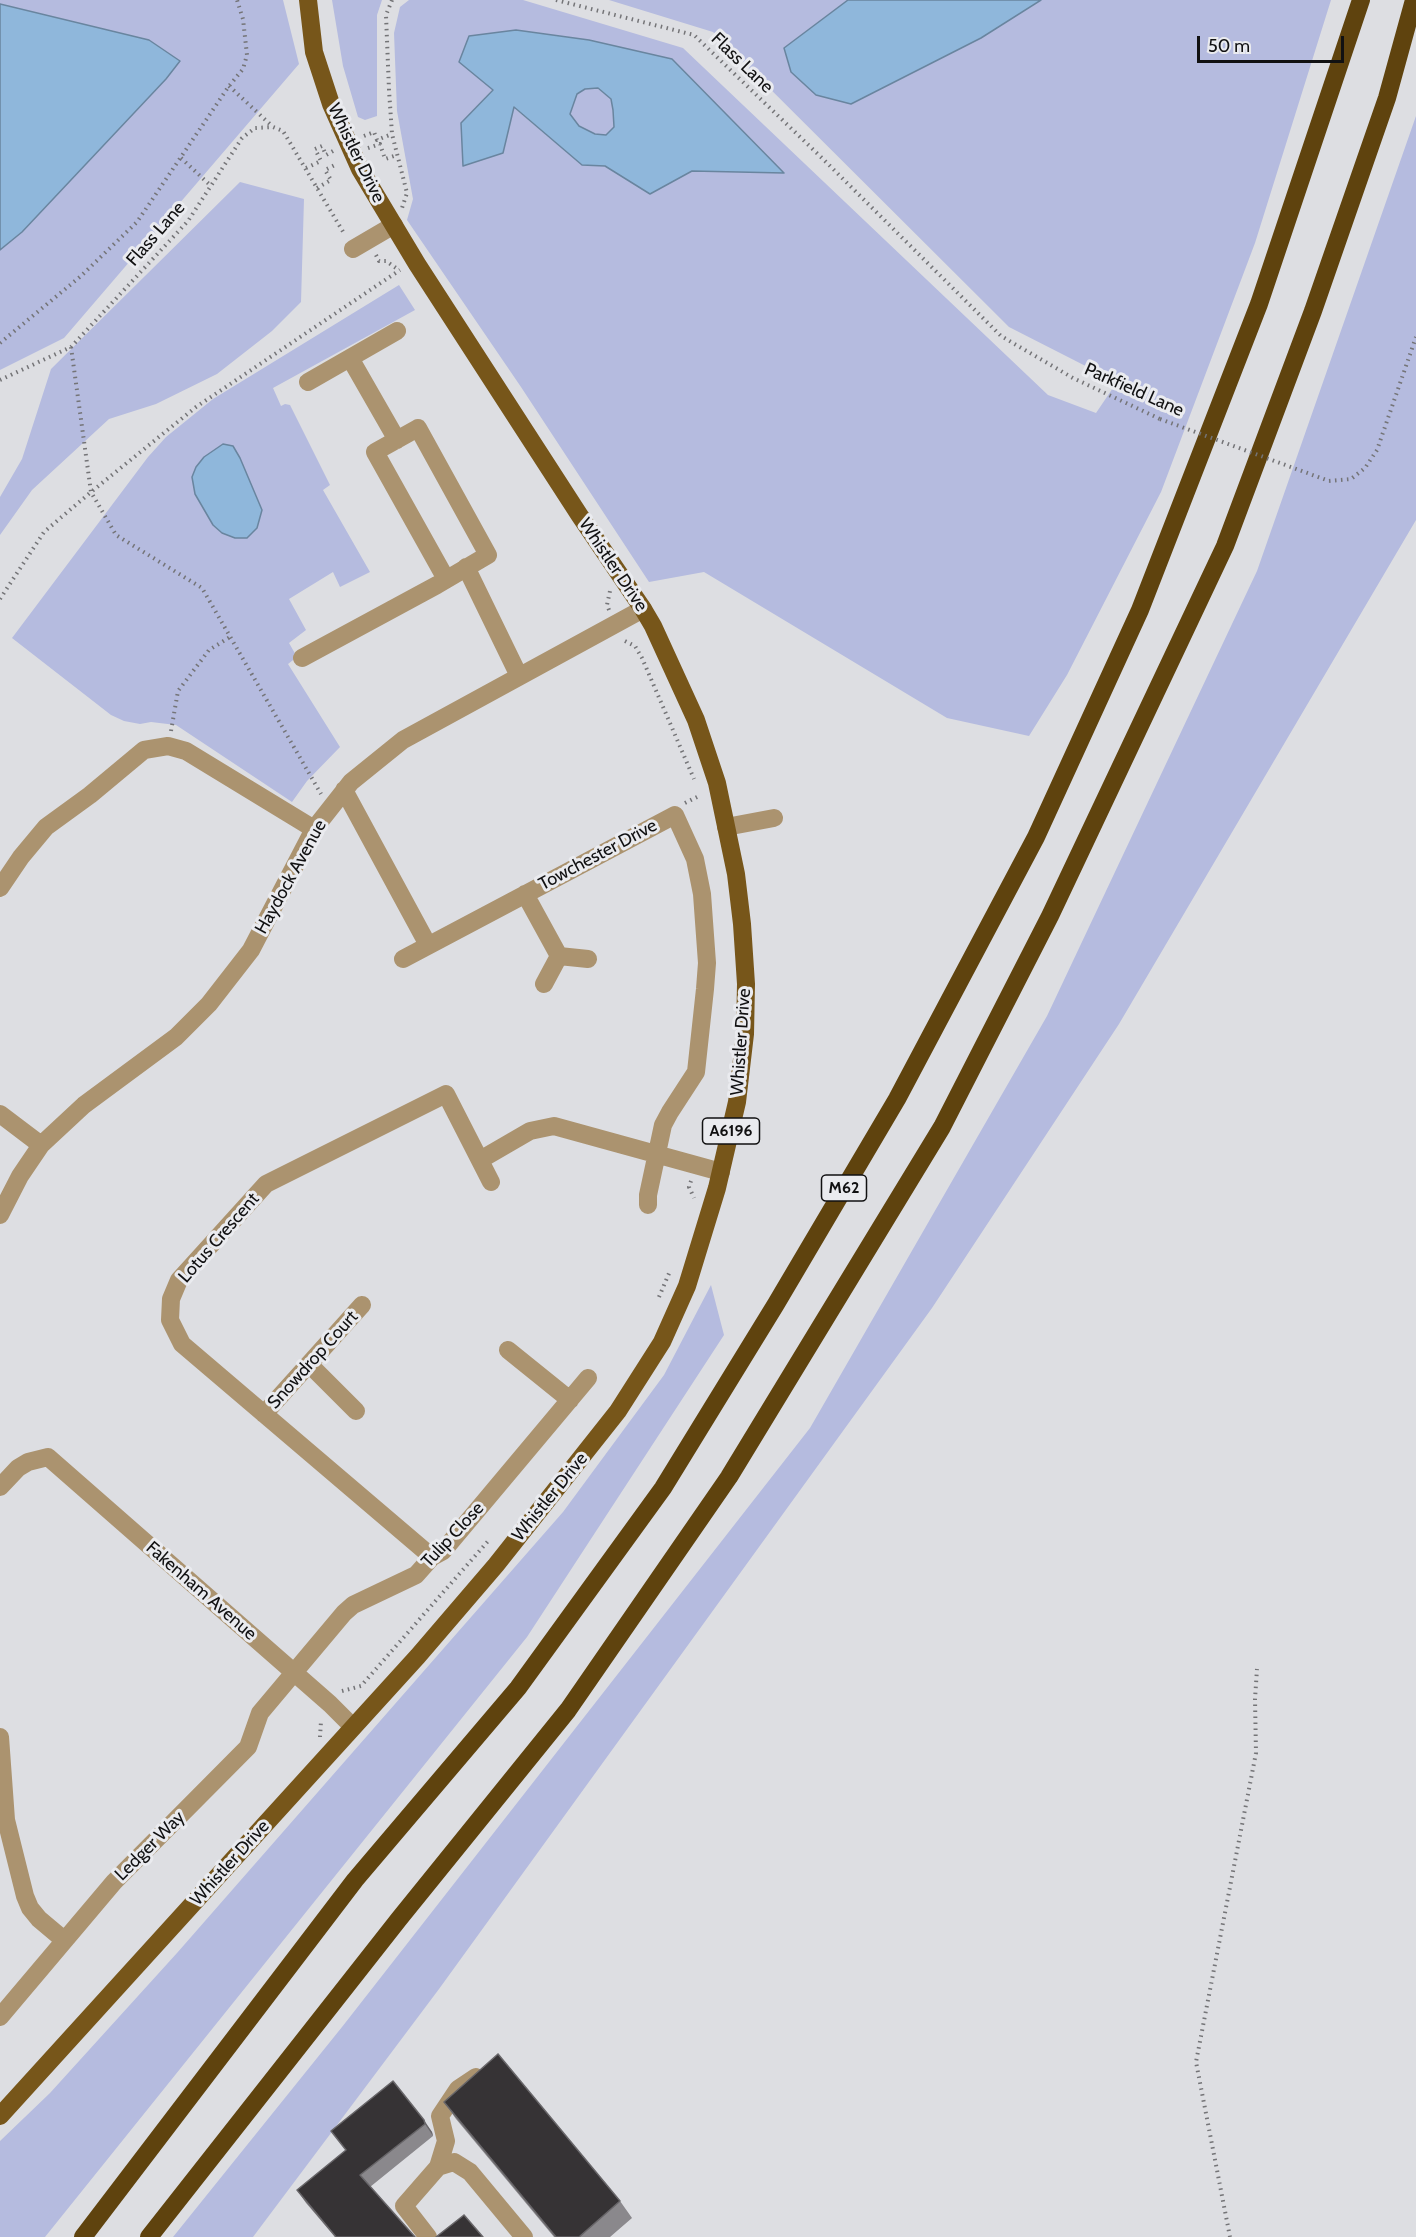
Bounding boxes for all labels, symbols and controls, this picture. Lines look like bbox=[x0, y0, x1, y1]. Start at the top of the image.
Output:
scale bar bbox=[1200, 24, 1347, 62]
street label: Flass Lane bbox=[706, 28, 778, 98]
text: 50 m bbox=[1208, 35, 1250, 57]
street label: Whistler Drive bbox=[323, 100, 389, 206]
street label: Flass Lane bbox=[122, 197, 190, 271]
street label: Parkfield Lane bbox=[1081, 358, 1187, 422]
street label: Whistler Drive bbox=[574, 514, 652, 616]
street label: Towchester Drive bbox=[535, 815, 661, 895]
street label: Haydock Avenue bbox=[251, 816, 331, 938]
street label: Whistler Drive bbox=[726, 988, 756, 1096]
road number: A6196 bbox=[702, 1118, 760, 1144]
road number: M62 bbox=[822, 1175, 866, 1201]
street label: Lotus Crescent bbox=[174, 1189, 264, 1287]
street label: Snowdrop Court bbox=[263, 1306, 363, 1414]
street label: Whistler Drive bbox=[508, 1448, 592, 1546]
street label: Tulip Close bbox=[417, 1498, 489, 1572]
street label: Fakenham Avenue bbox=[141, 1537, 261, 1645]
street label: Ledger Way bbox=[111, 1807, 189, 1885]
street label: Whistler Drive bbox=[186, 1816, 274, 1910]

